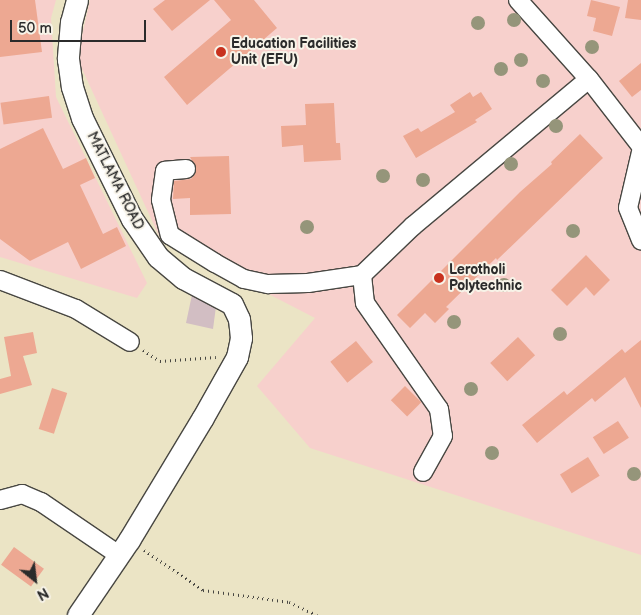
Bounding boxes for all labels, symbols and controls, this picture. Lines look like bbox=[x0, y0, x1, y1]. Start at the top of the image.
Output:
scale bar bbox=[12, 10, 149, 42]
text: 50 m bbox=[18, 19, 52, 38]
place label: Education Facilities Unit (EFU) bbox=[231, 36, 356, 68]
marker: Education Facilities Unit (EFU) bbox=[215, 46, 227, 58]
street label: MATLAMA ROAD bbox=[83, 129, 147, 233]
place label: Lerotholi Polytechnic bbox=[449, 262, 522, 294]
marker: Lerotholi Polytechnic bbox=[433, 272, 445, 284]
north arrow bbox=[10, 555, 60, 605]
text: N bbox=[34, 584, 51, 604]

